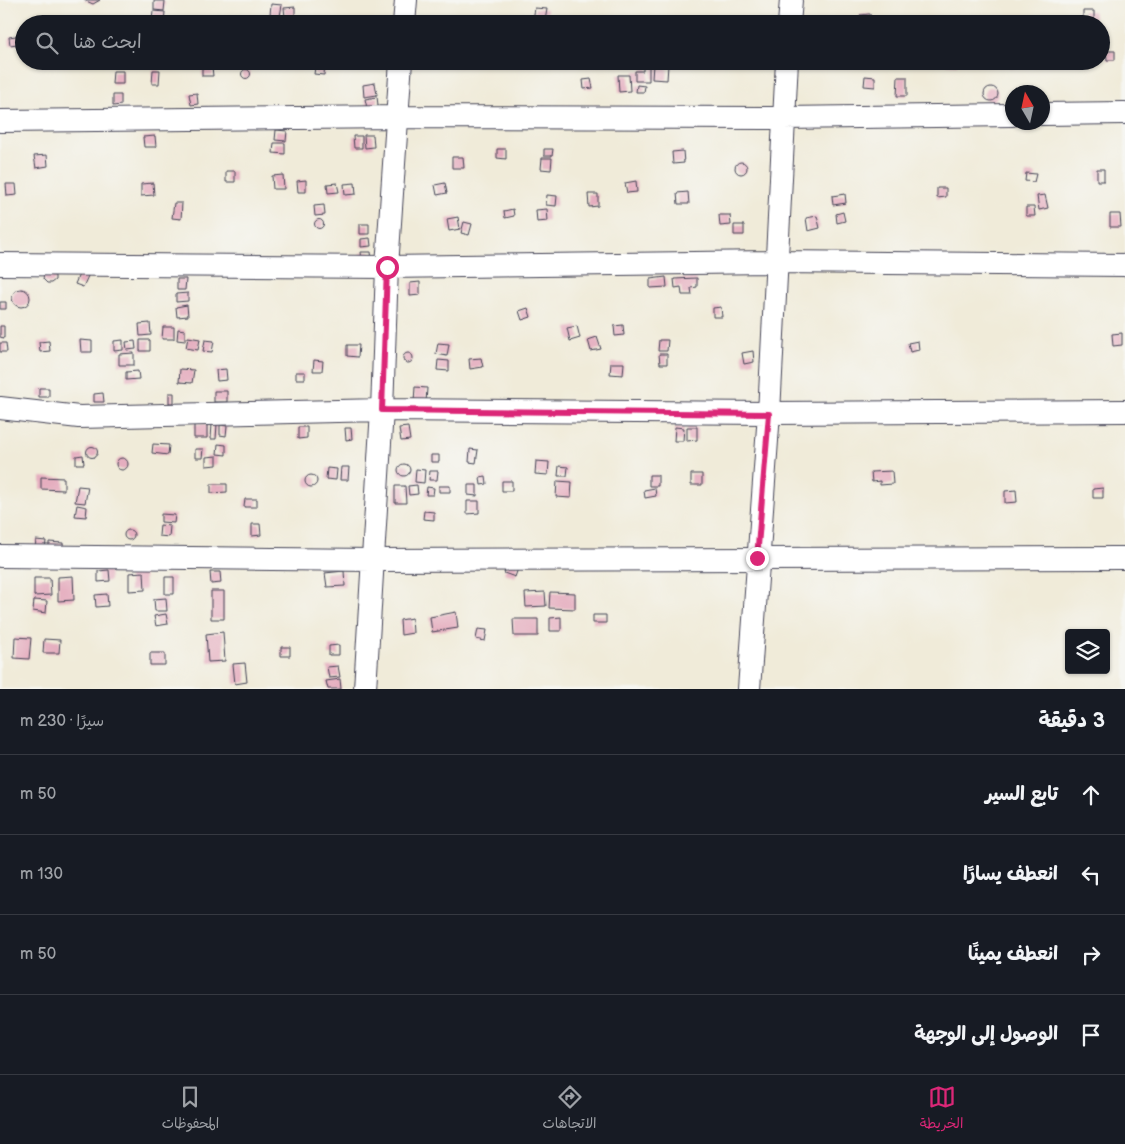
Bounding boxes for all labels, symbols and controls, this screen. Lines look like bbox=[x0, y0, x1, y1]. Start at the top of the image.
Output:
search box bbox=[15, 15, 1110, 70]
icon: search bbox=[33, 29, 61, 57]
text: ابحث هنا bbox=[73, 31, 142, 54]
north arrow bbox=[1005, 85, 1050, 130]
route start bbox=[376, 256, 399, 279]
route end bbox=[746, 547, 769, 570]
map controls bbox=[1065, 629, 1110, 674]
button: layers bbox=[1065, 629, 1110, 674]
text: 3 دقيقة bbox=[1039, 708, 1105, 733]
text: سيرًا · 230 m bbox=[20, 712, 104, 731]
icon: ahead bbox=[1077, 781, 1105, 809]
text: تابع السير bbox=[985, 783, 1058, 806]
text: 50 m bbox=[20, 785, 56, 804]
icon: left bbox=[1077, 861, 1105, 889]
text: انعطف يسارًا bbox=[963, 863, 1058, 886]
text: 130 m bbox=[20, 865, 63, 884]
icon: right bbox=[1077, 941, 1105, 969]
text: انعطف يمينًا bbox=[968, 943, 1058, 966]
text: 50 m bbox=[20, 945, 56, 964]
icon: arrive bbox=[1077, 1021, 1105, 1049]
text: الوصول إلى الوجهة bbox=[914, 1023, 1058, 1046]
tab: المحفوظات bbox=[162, 1083, 219, 1136]
tab: الاتجاهات bbox=[542, 1083, 597, 1136]
tab: الخريطة bbox=[920, 1083, 963, 1136]

